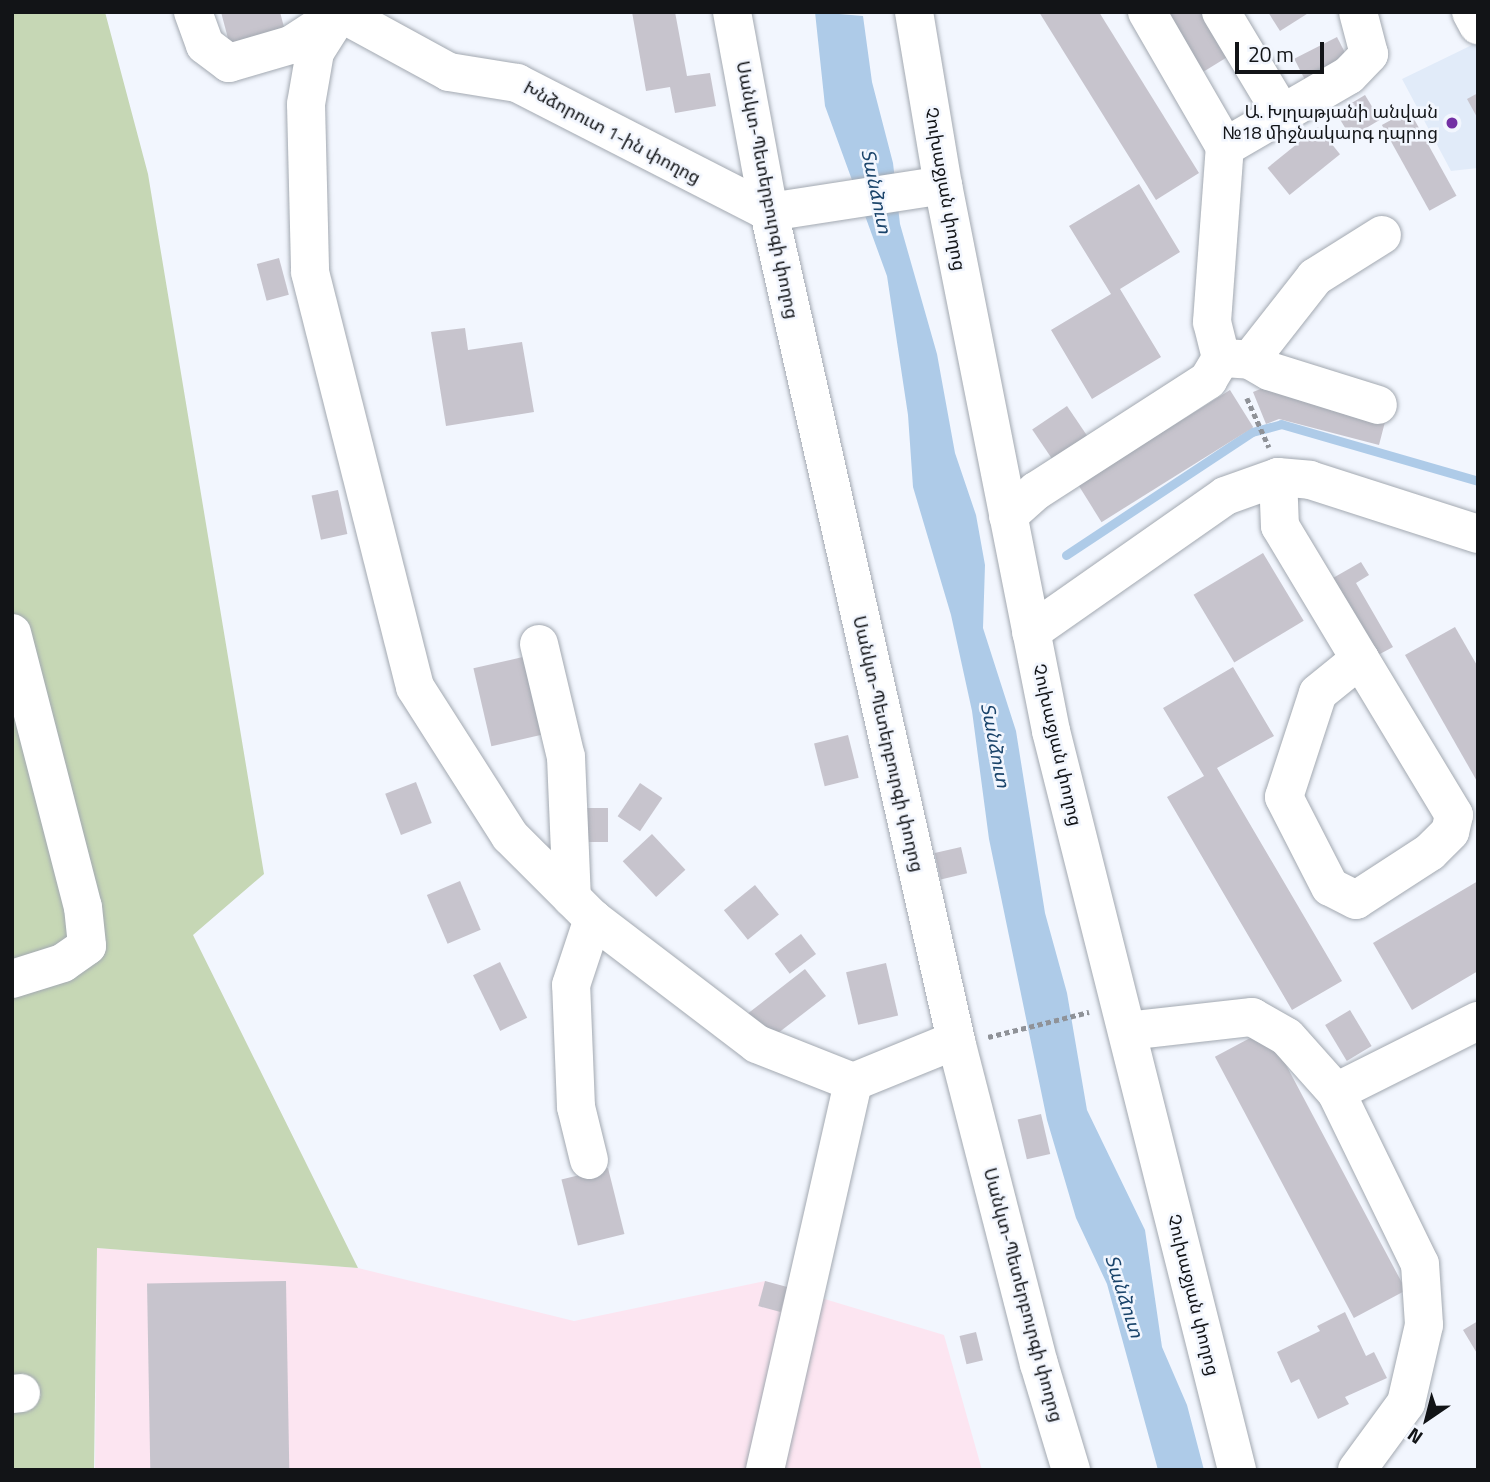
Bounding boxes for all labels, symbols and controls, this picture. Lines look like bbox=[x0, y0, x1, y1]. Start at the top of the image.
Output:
scale bar bbox=[1238, 28, 1327, 72]
text: 20 m bbox=[1248, 38, 1294, 70]
street label: Սանկտ-Պետերբուրգի փողոց bbox=[731, 59, 803, 321]
street label: Խնձորուտ 1-ին փողոց bbox=[520, 77, 704, 189]
place label: Ա. Խլղաթյանի անվան №18 միջնակարգ դպրոց bbox=[1222, 102, 1438, 144]
street label: Չուխաջյան փողոց bbox=[920, 106, 970, 272]
marker: Ա. Խլղաթյանի անվան №18 միջնակարգ դպրոց bbox=[1444, 115, 1460, 131]
water label: Տանձուտ bbox=[857, 147, 897, 235]
street label: Սանկտ-Պետերբուրգի փողոց bbox=[848, 614, 928, 874]
street label: Չուխաջյան փողոց bbox=[1028, 662, 1086, 828]
water label: Տանձուտ bbox=[977, 701, 1015, 789]
street label: Սանկտ-Պետերբուրգի փողոց bbox=[979, 1165, 1067, 1425]
street label: Չուխաջյան փողոց bbox=[1162, 1212, 1224, 1378]
water label: Տանձուտ bbox=[1101, 1252, 1149, 1340]
north arrow bbox=[1392, 1384, 1462, 1454]
text: N bbox=[1401, 1421, 1428, 1452]

